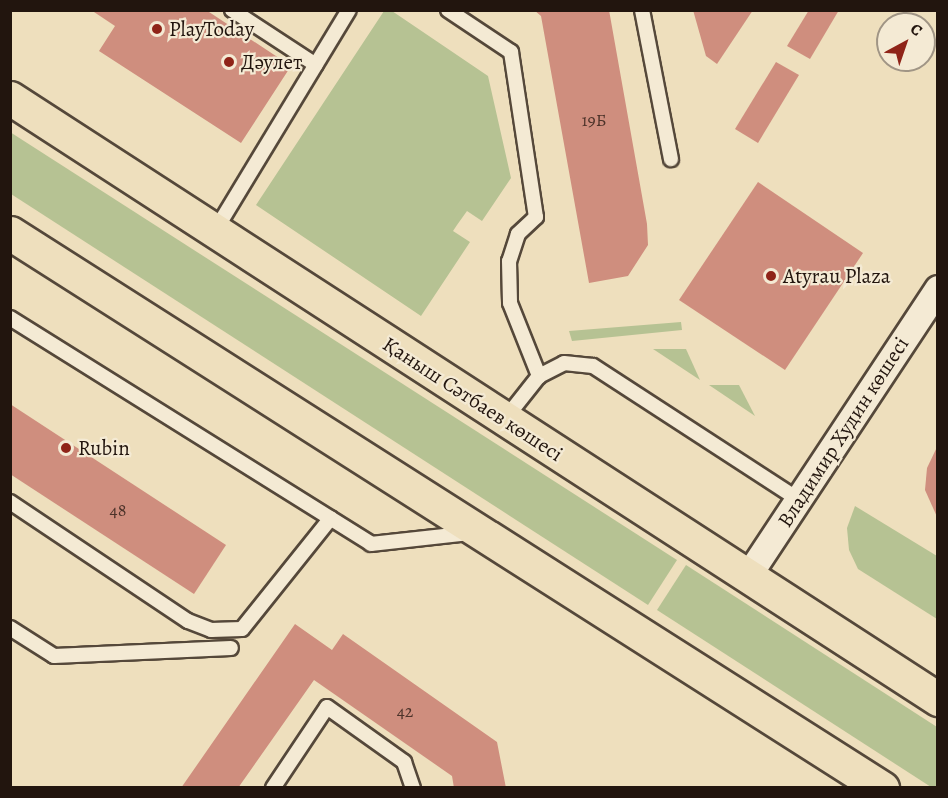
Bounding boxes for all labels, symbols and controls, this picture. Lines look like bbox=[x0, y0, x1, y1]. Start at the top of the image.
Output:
north arrow bbox=[876, 12, 936, 72]
place label: PlayToday bbox=[169, 16, 254, 42]
text: С bbox=[905, 18, 927, 41]
marker: PlayToday bbox=[150, 22, 164, 36]
place label: Дәулет bbox=[241, 49, 302, 75]
marker: Дәулет bbox=[222, 55, 236, 69]
house number: 19Б bbox=[581, 109, 607, 131]
place label: Atyrau Plaza bbox=[783, 263, 891, 289]
marker: Atyrau Plaza bbox=[764, 269, 778, 283]
street label: Қаныш Сәтбаев көшесі bbox=[378, 331, 568, 467]
street label: Владимир Худин көшесі bbox=[772, 332, 914, 532]
place label: Rubin bbox=[78, 435, 130, 461]
marker: Rubin bbox=[59, 441, 73, 455]
house number: 48 bbox=[110, 499, 126, 521]
house number: 42 bbox=[397, 700, 413, 722]

